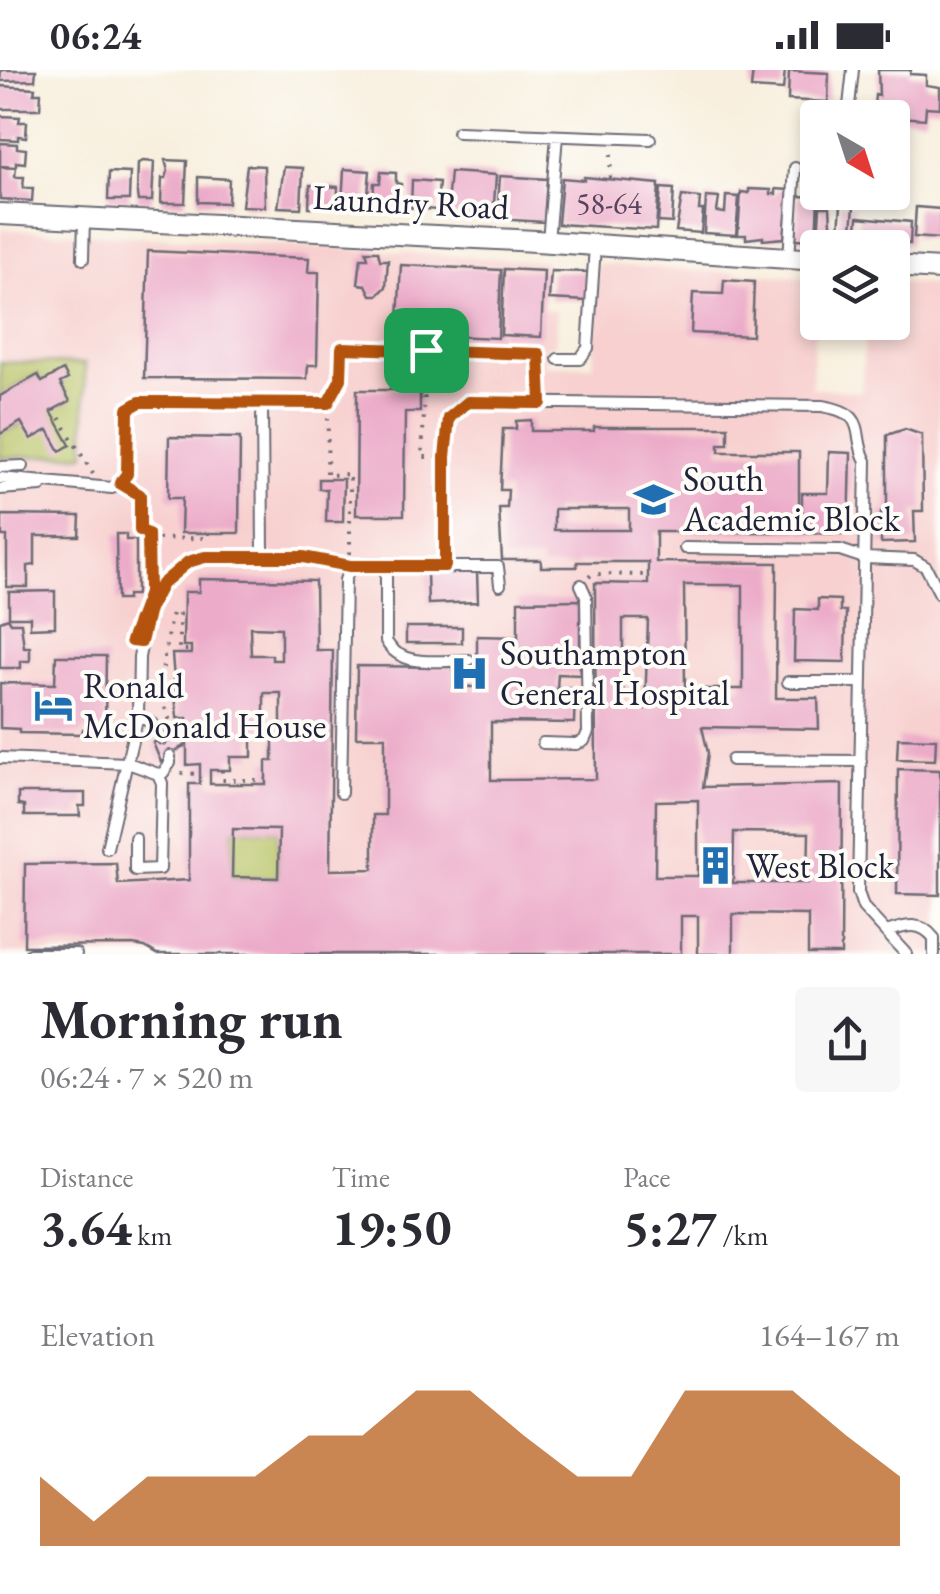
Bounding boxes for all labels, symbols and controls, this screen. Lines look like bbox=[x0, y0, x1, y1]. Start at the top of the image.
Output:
text: 06:24 bbox=[50, 11, 141, 60]
north arrow bbox=[800, 100, 910, 210]
map controls bbox=[800, 100, 910, 340]
street label: Laundry Road bbox=[312, 174, 511, 229]
house number: 58-64 bbox=[576, 184, 643, 223]
button: layers bbox=[800, 230, 910, 340]
pin bbox=[384, 308, 469, 393]
icon: arrive bbox=[399, 323, 454, 378]
place label: South Academic Block bbox=[682, 456, 901, 541]
school or university icon: South Academic Block bbox=[632, 478, 674, 520]
place label: Southampton General Hospital bbox=[500, 630, 729, 715]
hospital icon: Southampton General Hospital bbox=[449, 652, 491, 694]
place label: Ronald McDonald House bbox=[83, 663, 326, 748]
hotel icon: Ronald McDonald House bbox=[32, 685, 74, 727]
place label: West Block bbox=[746, 843, 895, 888]
building icon: West Block bbox=[695, 845, 737, 887]
text: Morning run bbox=[40, 983, 343, 1054]
button: share bbox=[795, 987, 900, 1092]
text: 06:24 · 7 × 520 m bbox=[40, 1056, 253, 1098]
text: Distance bbox=[40, 1159, 134, 1195]
text: Time bbox=[332, 1159, 390, 1195]
text: Pace bbox=[623, 1159, 670, 1195]
text: 3.64 bbox=[40, 1195, 132, 1260]
text: 19:50 bbox=[332, 1195, 452, 1260]
text: 5:27 bbox=[623, 1195, 717, 1260]
text: km bbox=[132, 1217, 172, 1253]
text: /km bbox=[717, 1217, 768, 1253]
text: Elevation bbox=[40, 1314, 155, 1356]
text: 164–167 m bbox=[759, 1314, 900, 1356]

